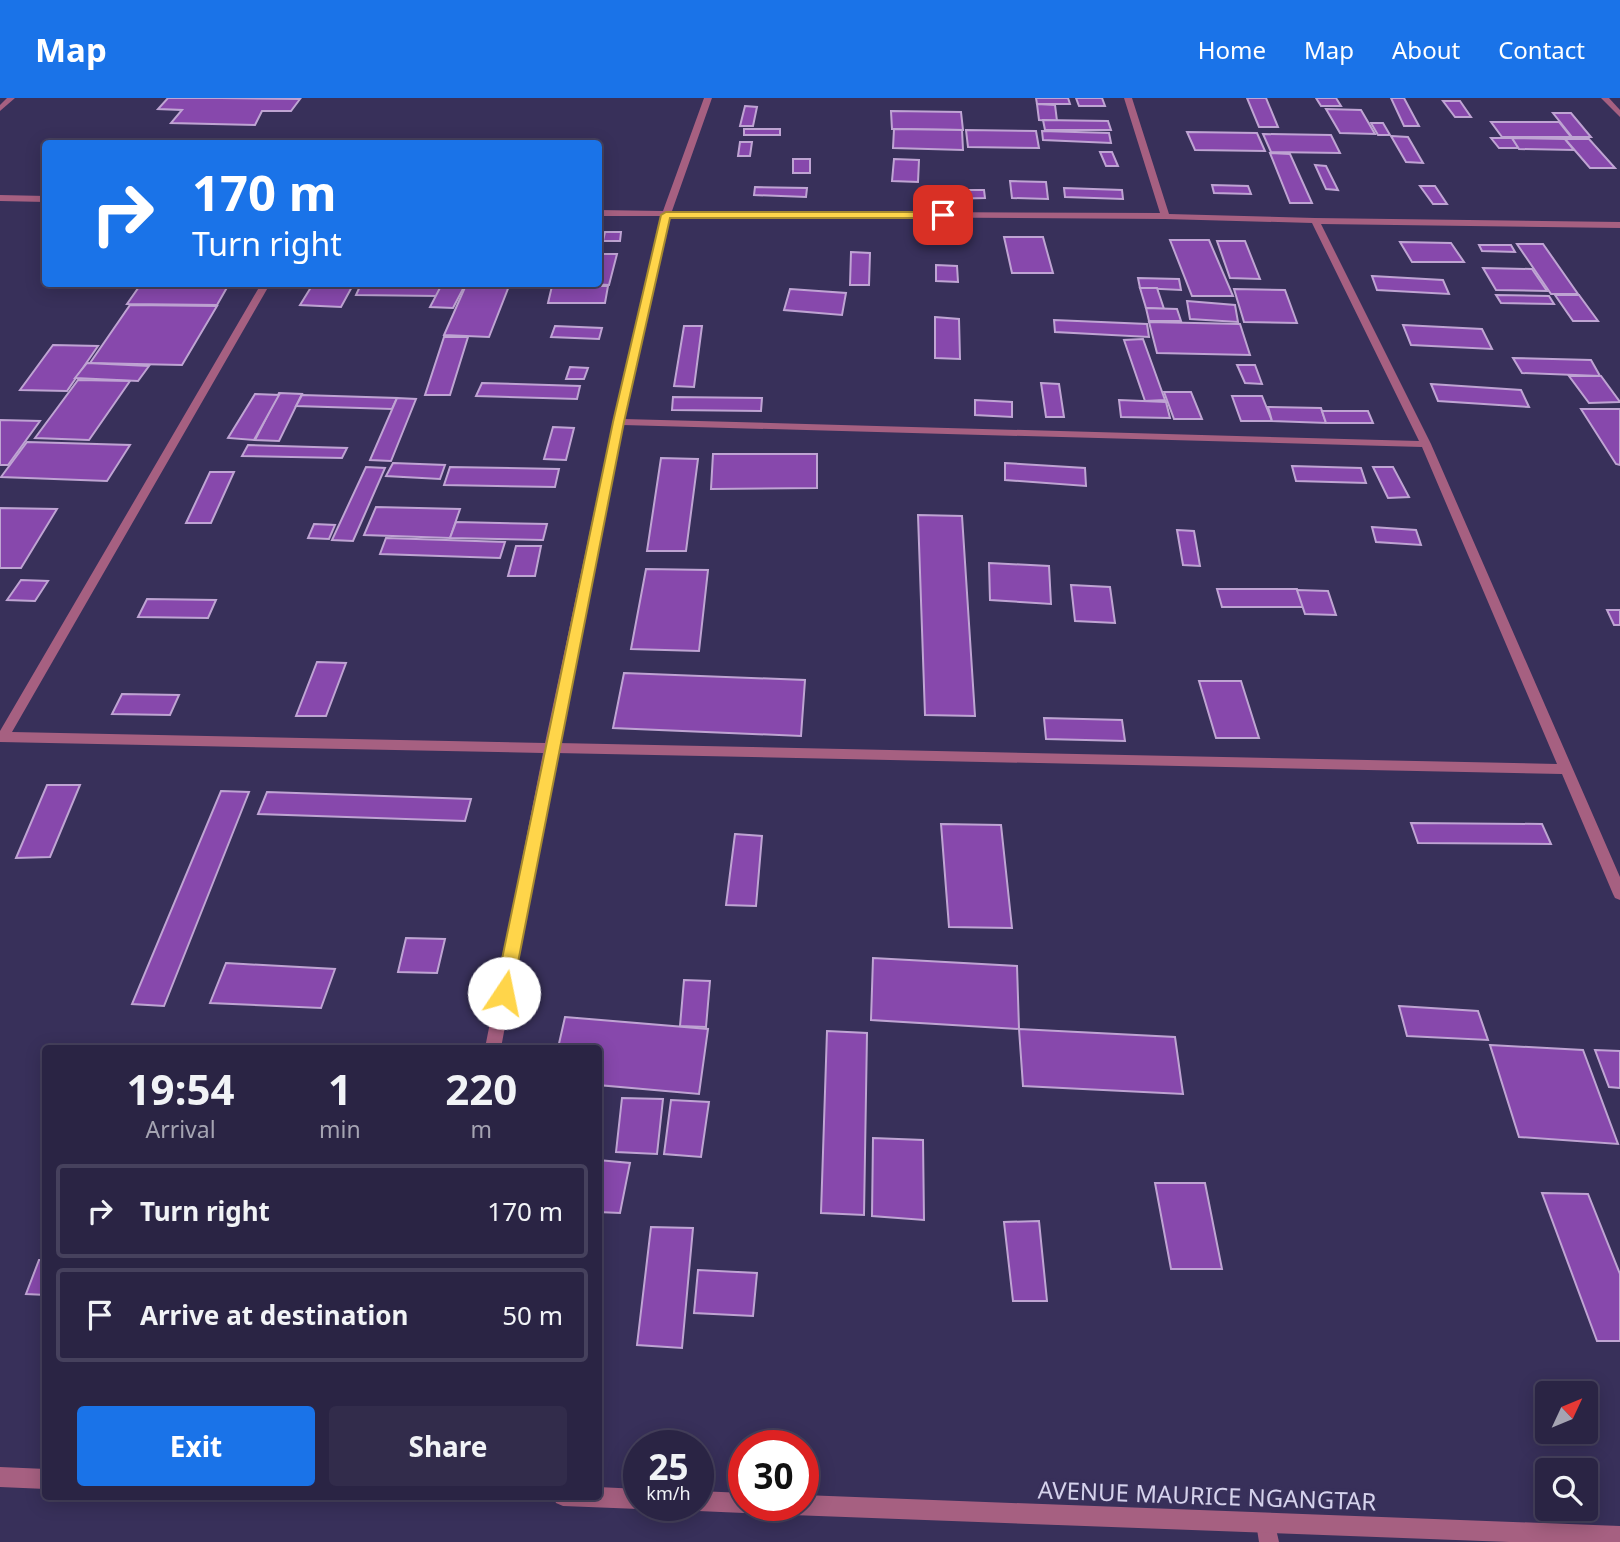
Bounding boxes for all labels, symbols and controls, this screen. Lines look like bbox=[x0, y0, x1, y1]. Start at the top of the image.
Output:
text: Map bbox=[35, 27, 107, 72]
text: Home bbox=[1198, 33, 1266, 66]
text: Map bbox=[1304, 33, 1354, 66]
text: About bbox=[1392, 33, 1460, 66]
text: Contact bbox=[1498, 33, 1585, 66]
text: 170 m bbox=[192, 159, 337, 225]
icon: right bbox=[77, 168, 168, 259]
pin bbox=[913, 185, 973, 245]
icon: arrive bbox=[924, 196, 962, 234]
text: Turn right bbox=[192, 222, 342, 265]
position arrow bbox=[467, 956, 541, 1030]
text: 19:54 bbox=[127, 1060, 234, 1117]
text: 1 bbox=[328, 1060, 352, 1117]
text: 220 bbox=[445, 1060, 517, 1117]
text: Arrival bbox=[145, 1113, 216, 1145]
text: min bbox=[319, 1113, 361, 1145]
text: m bbox=[471, 1113, 492, 1145]
icon: right bbox=[81, 1192, 119, 1230]
text: Turn right bbox=[140, 1193, 270, 1229]
text: 170 m bbox=[487, 1193, 563, 1229]
icon: arrive bbox=[81, 1296, 119, 1334]
text: Arrive at destination bbox=[140, 1297, 409, 1333]
text: 50 m bbox=[502, 1297, 563, 1333]
north arrow bbox=[1535, 1381, 1598, 1444]
map controls bbox=[1535, 1381, 1598, 1521]
button: Exit bbox=[77, 1406, 315, 1486]
button: Share bbox=[329, 1406, 567, 1486]
speed limit sign: 30 bbox=[728, 1430, 819, 1521]
text: 25 bbox=[648, 1443, 689, 1490]
button: search bbox=[1535, 1458, 1598, 1521]
street label: AVENUE MAURICE NGANGTAR bbox=[1037, 1473, 1377, 1517]
text: km/h bbox=[646, 1481, 691, 1505]

